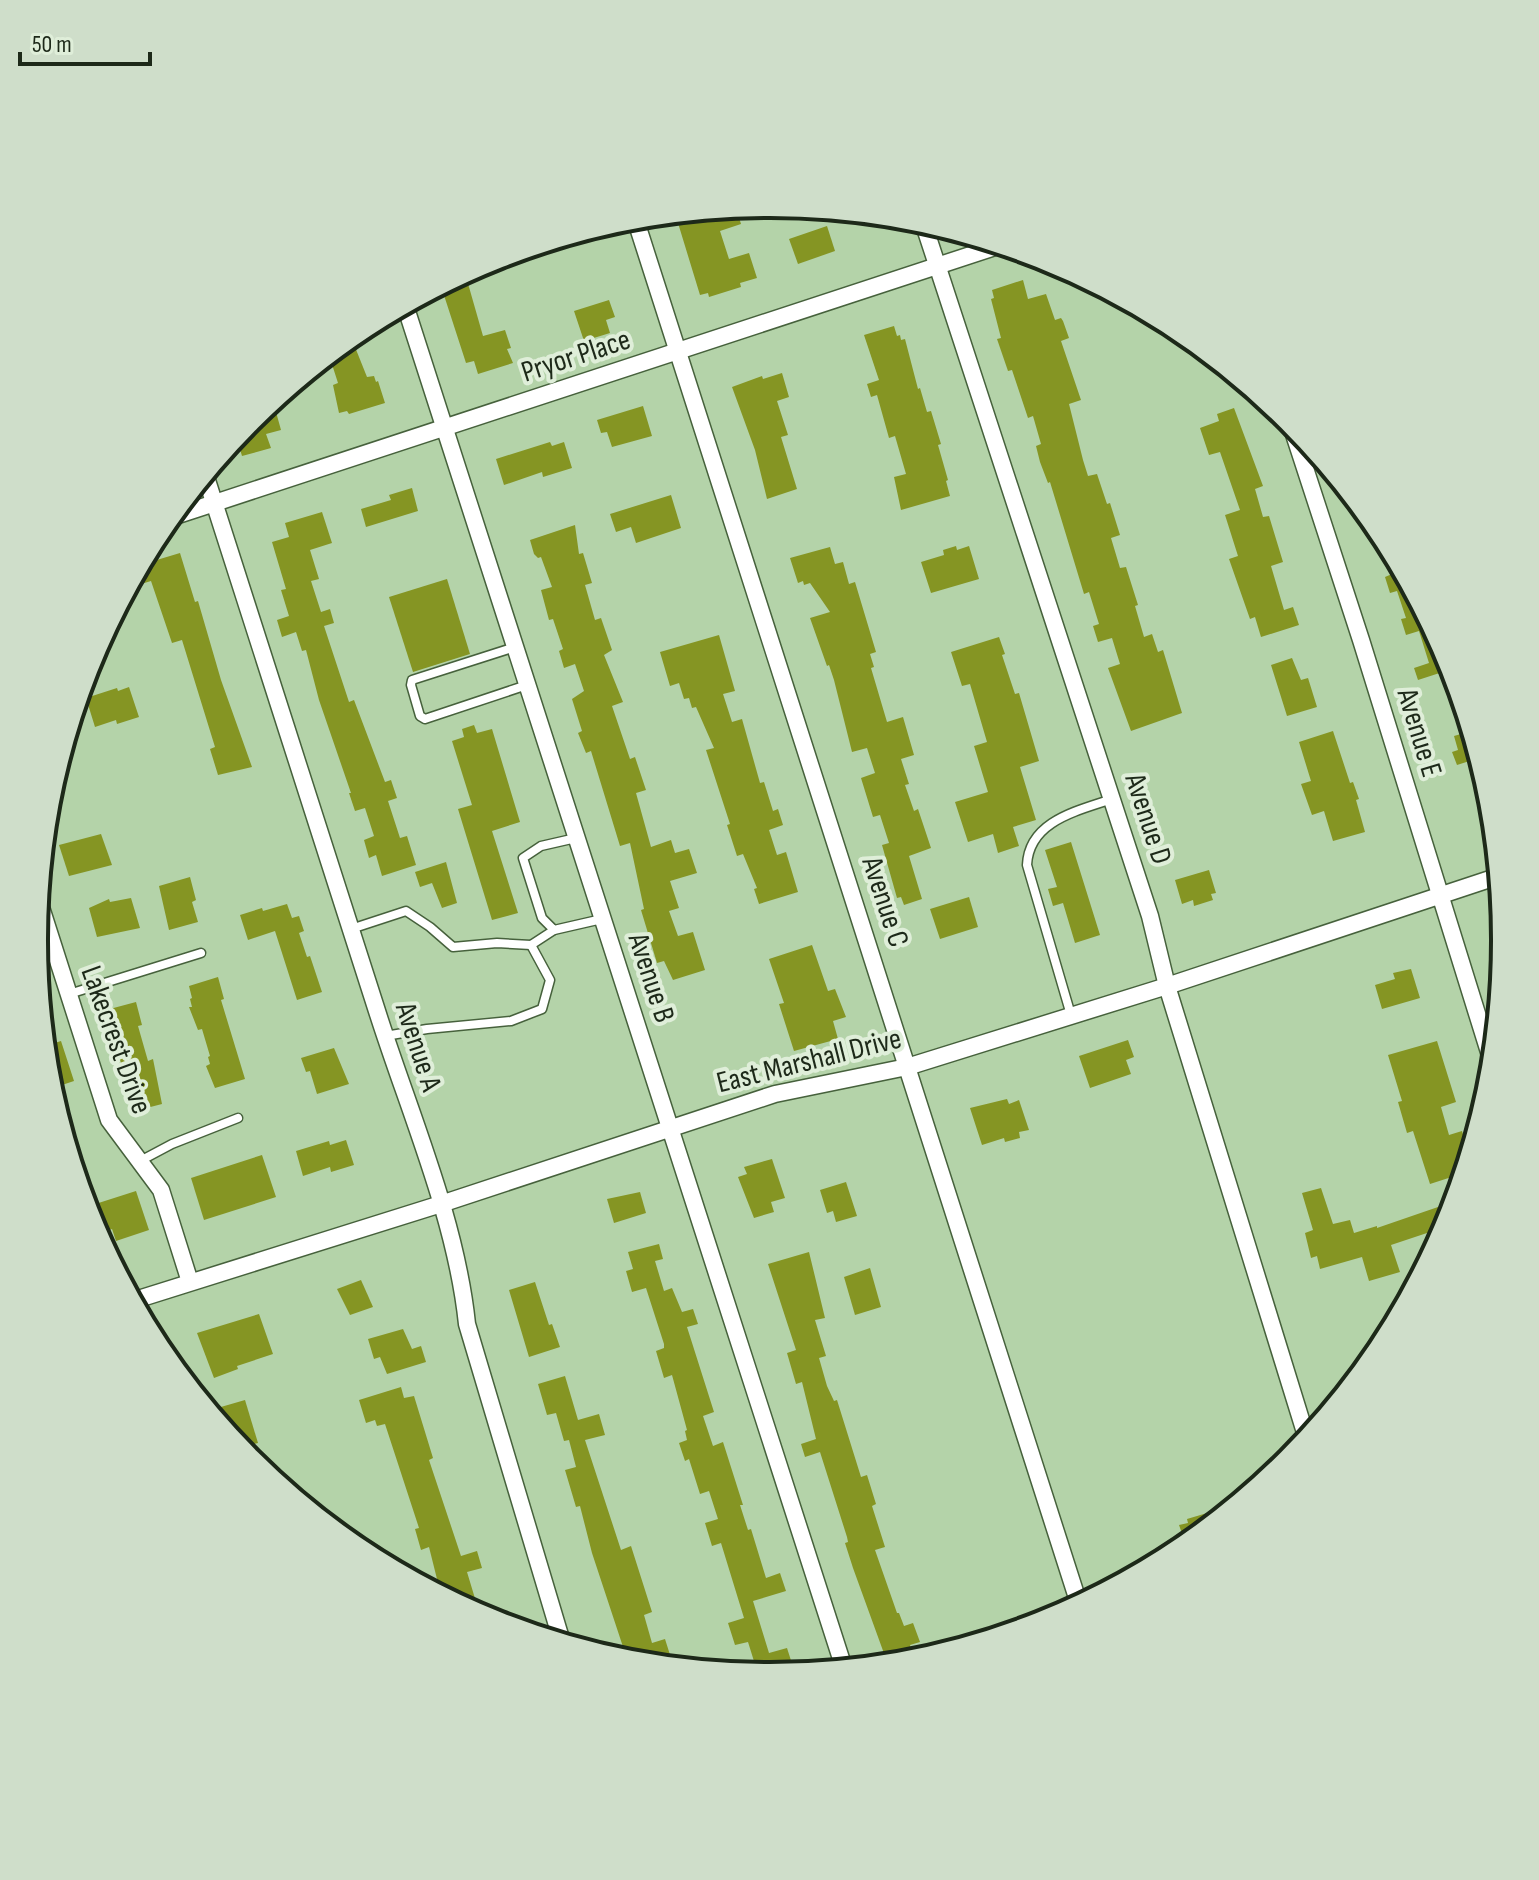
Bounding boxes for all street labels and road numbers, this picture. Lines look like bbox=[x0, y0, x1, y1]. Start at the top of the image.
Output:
street label: Pryor Place bbox=[517, 322, 635, 390]
street label: Avenue E bbox=[1388, 684, 1449, 782]
street label: Avenue D bbox=[1116, 768, 1179, 869]
street label: Avenue C bbox=[853, 851, 916, 952]
street label: Avenue B bbox=[619, 928, 682, 1027]
street label: Lakecrest Drive bbox=[73, 961, 159, 1119]
street label: Avenue A bbox=[387, 997, 449, 1096]
street label: East Marshall Drive bbox=[713, 1021, 905, 1101]

